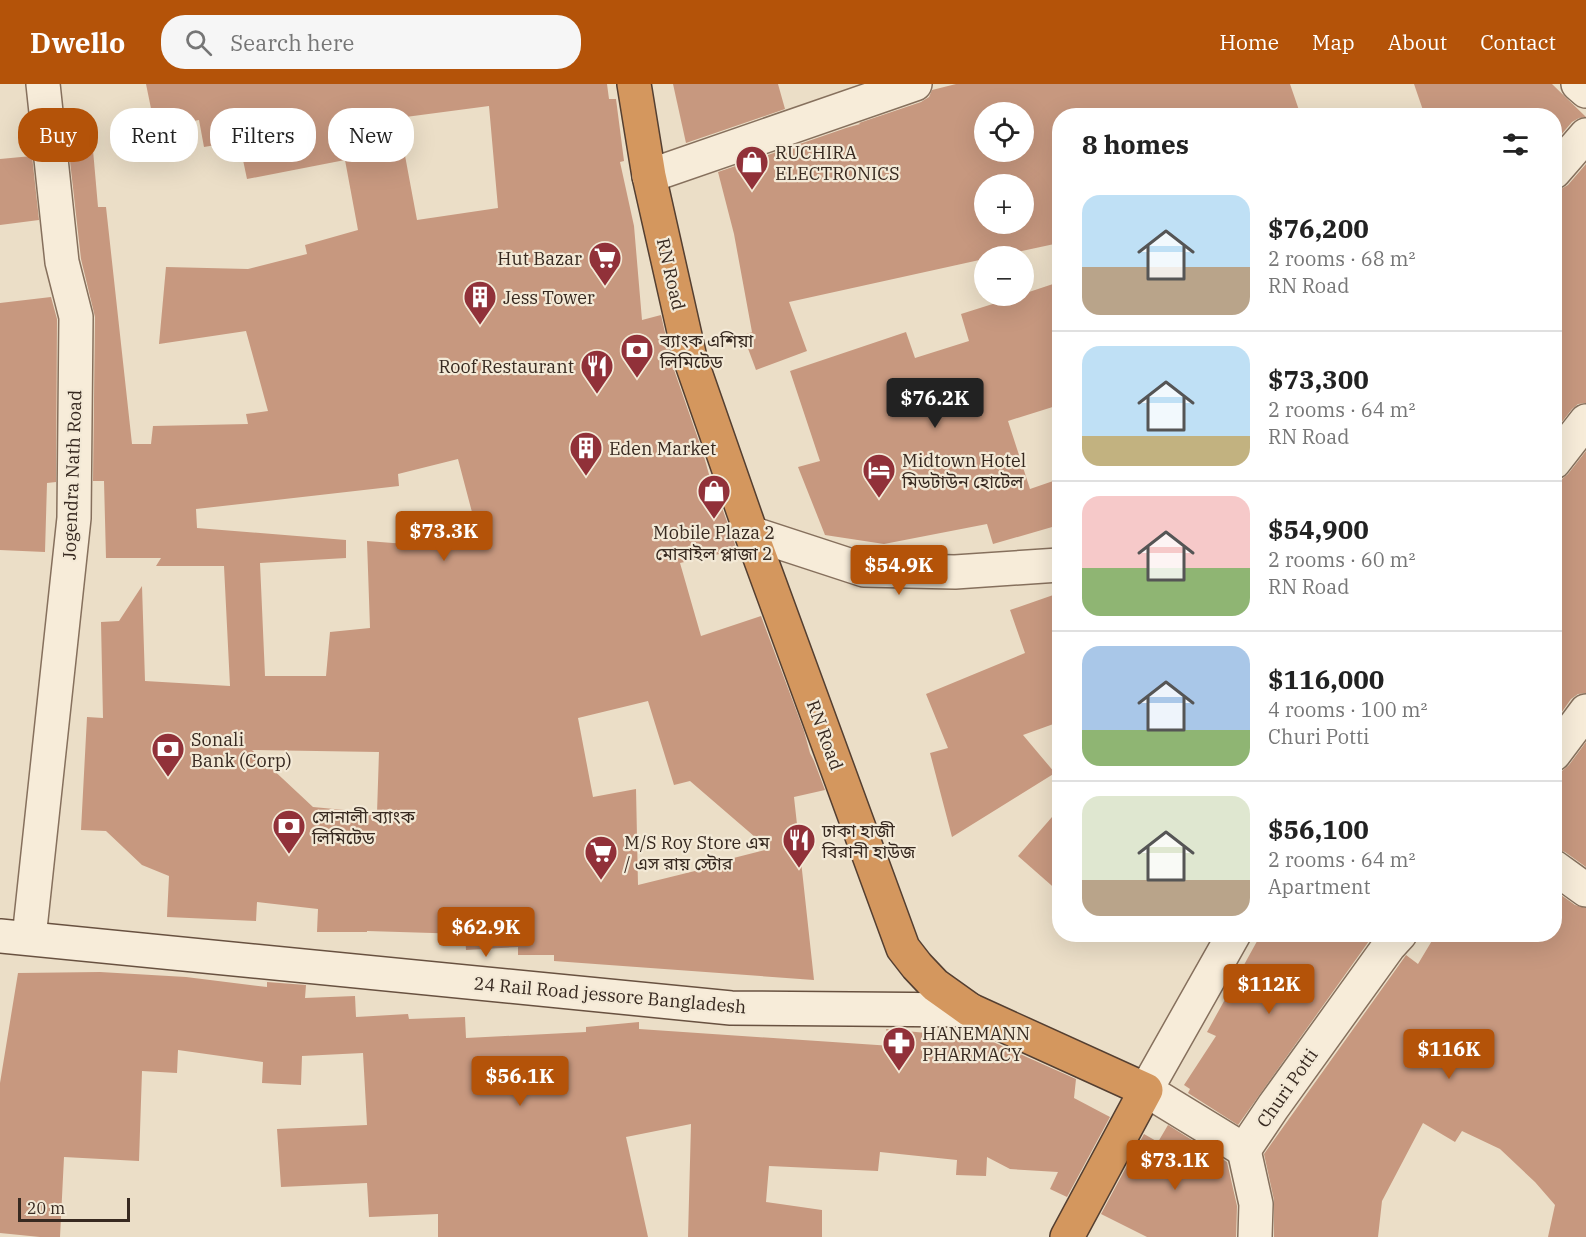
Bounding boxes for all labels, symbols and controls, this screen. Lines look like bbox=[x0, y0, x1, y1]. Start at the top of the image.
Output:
search box bbox=[161, 15, 581, 69]
text: Dwello bbox=[30, 24, 125, 61]
icon: search bbox=[182, 26, 215, 59]
text: Search here bbox=[230, 28, 354, 57]
text: Home bbox=[1219, 28, 1279, 56]
text: Map bbox=[1312, 28, 1355, 56]
text: About bbox=[1388, 28, 1447, 56]
text: Contact bbox=[1480, 28, 1556, 56]
map controls bbox=[974, 102, 1034, 306]
button: locate bbox=[974, 102, 1034, 162]
chip: Buy bbox=[18, 108, 98, 162]
chip: Rent bbox=[110, 108, 198, 162]
chip: Filters bbox=[210, 108, 316, 162]
chip: New bbox=[328, 108, 414, 162]
text: 8 homes bbox=[1082, 127, 1189, 161]
icon: filters bbox=[1499, 128, 1532, 161]
place label: RUCHIRA ELECTRONICS bbox=[775, 141, 900, 185]
shop icon: RUCHIRA ELECTRONICS bbox=[734, 144, 770, 191]
button: + bbox=[974, 174, 1034, 234]
text: $76,200 bbox=[1268, 211, 1369, 245]
icon: home bbox=[1130, 219, 1202, 291]
street label: RN Road bbox=[652, 236, 690, 312]
supermarket icon: Hut Bazar bbox=[587, 240, 623, 287]
text: 2 rooms · 68 m² bbox=[1268, 245, 1415, 272]
button: − bbox=[974, 246, 1034, 306]
place label: Hut Bazar bbox=[497, 247, 582, 270]
text: RN Road bbox=[1268, 272, 1349, 299]
building icon: Jess Tower bbox=[462, 279, 498, 326]
place label: Jess Tower bbox=[503, 286, 595, 309]
place label: ব্যাংক এশিয়া লিমিটেড bbox=[659, 329, 753, 373]
bank icon: ব্যাংক এশিয়া লিমিটেড bbox=[619, 332, 655, 379]
restaurant icon: Roof Restaurant bbox=[579, 348, 615, 395]
place label: Roof Restaurant bbox=[438, 355, 574, 378]
text: $73,300 bbox=[1268, 362, 1369, 396]
icon: home bbox=[1130, 370, 1202, 442]
pin: $76.2K bbox=[886, 378, 984, 429]
text: $76.2K bbox=[901, 384, 969, 411]
street label: Jogendra Nath Road bbox=[58, 389, 86, 560]
text: 2 rooms · 64 m² bbox=[1268, 396, 1415, 423]
text: RN Road bbox=[1268, 423, 1349, 450]
building icon: Eden Market bbox=[568, 430, 604, 477]
place label: Eden Market bbox=[609, 437, 716, 460]
place label: Midtown Hotel মিডটাউন হোটেল bbox=[901, 449, 1026, 493]
hotel icon: Midtown Hotel মিডটাউন হোটেল bbox=[861, 452, 897, 499]
shop icon: Mobile Plaza 2 মোবাইল প্লাজা 2 bbox=[696, 473, 732, 520]
pin: $73.3K bbox=[395, 511, 493, 562]
text: $54,900 bbox=[1268, 512, 1369, 546]
text: $73.3K bbox=[410, 517, 478, 544]
icon: home bbox=[1130, 520, 1202, 592]
place label: Mobile Plaza 2 মোবাইল প্লাজা 2 bbox=[653, 521, 775, 565]
pin: $54.9K bbox=[850, 545, 948, 596]
text: 2 rooms · 60 m² bbox=[1268, 546, 1415, 573]
text: $54.9K bbox=[865, 551, 933, 578]
text: RN Road bbox=[1268, 573, 1349, 600]
text: $116,000 bbox=[1268, 662, 1384, 696]
icon: home bbox=[1130, 670, 1202, 742]
text: 4 rooms · 100 m² bbox=[1268, 696, 1427, 723]
street label: RN Road bbox=[802, 697, 848, 773]
text: Churi Potti bbox=[1268, 723, 1369, 750]
place label: Sonali Bank (Corp) bbox=[191, 728, 292, 772]
bank icon: Sonali Bank (Corp) bbox=[150, 731, 186, 778]
place label: সোনালী ব্যাংক লিমিটেড bbox=[311, 805, 416, 849]
bank icon: সোনালী ব্যাংক লিমিটেড bbox=[271, 808, 307, 855]
text: $56,100 bbox=[1268, 812, 1369, 846]
place label: ঢাকা হাজী বিরানী হাউজ bbox=[821, 819, 916, 863]
icon: home bbox=[1130, 820, 1202, 892]
restaurant icon: ঢাকা হাজী বিরানী হাউজ bbox=[781, 822, 817, 869]
place label: M/S Roy Store এম / এস রায় স্টোর bbox=[624, 831, 771, 875]
supermarket icon: M/S Roy Store এম / এস রায় স্টোর bbox=[583, 834, 619, 881]
text: 2 rooms · 64 m² bbox=[1268, 846, 1415, 873]
text: Apartment bbox=[1268, 873, 1371, 900]
pin: $62.9K bbox=[437, 907, 535, 958]
text: $62.9K bbox=[452, 913, 520, 940]
pin: $112K bbox=[1227, 964, 1311, 1015]
text: $112K bbox=[1237, 970, 1301, 997]
street label: 24 Rail Road jessore Bangladesh bbox=[473, 972, 747, 1018]
place label: HANEMANN PHARMACY bbox=[922, 1022, 1030, 1066]
pharmacy icon: HANEMANN PHARMACY bbox=[881, 1025, 917, 1072]
pin: $116K bbox=[1407, 1029, 1491, 1080]
text: $116K bbox=[1417, 1035, 1481, 1062]
street label: Churi Potti bbox=[1251, 1044, 1323, 1132]
pin: $56.1K bbox=[471, 1056, 569, 1107]
text: $56.1K bbox=[486, 1062, 554, 1089]
pin: $73.1K bbox=[1126, 1140, 1224, 1191]
text: $73.1K bbox=[1141, 1146, 1209, 1173]
scale bar bbox=[18, 1195, 130, 1222]
text: 20 m bbox=[27, 1198, 65, 1218]

